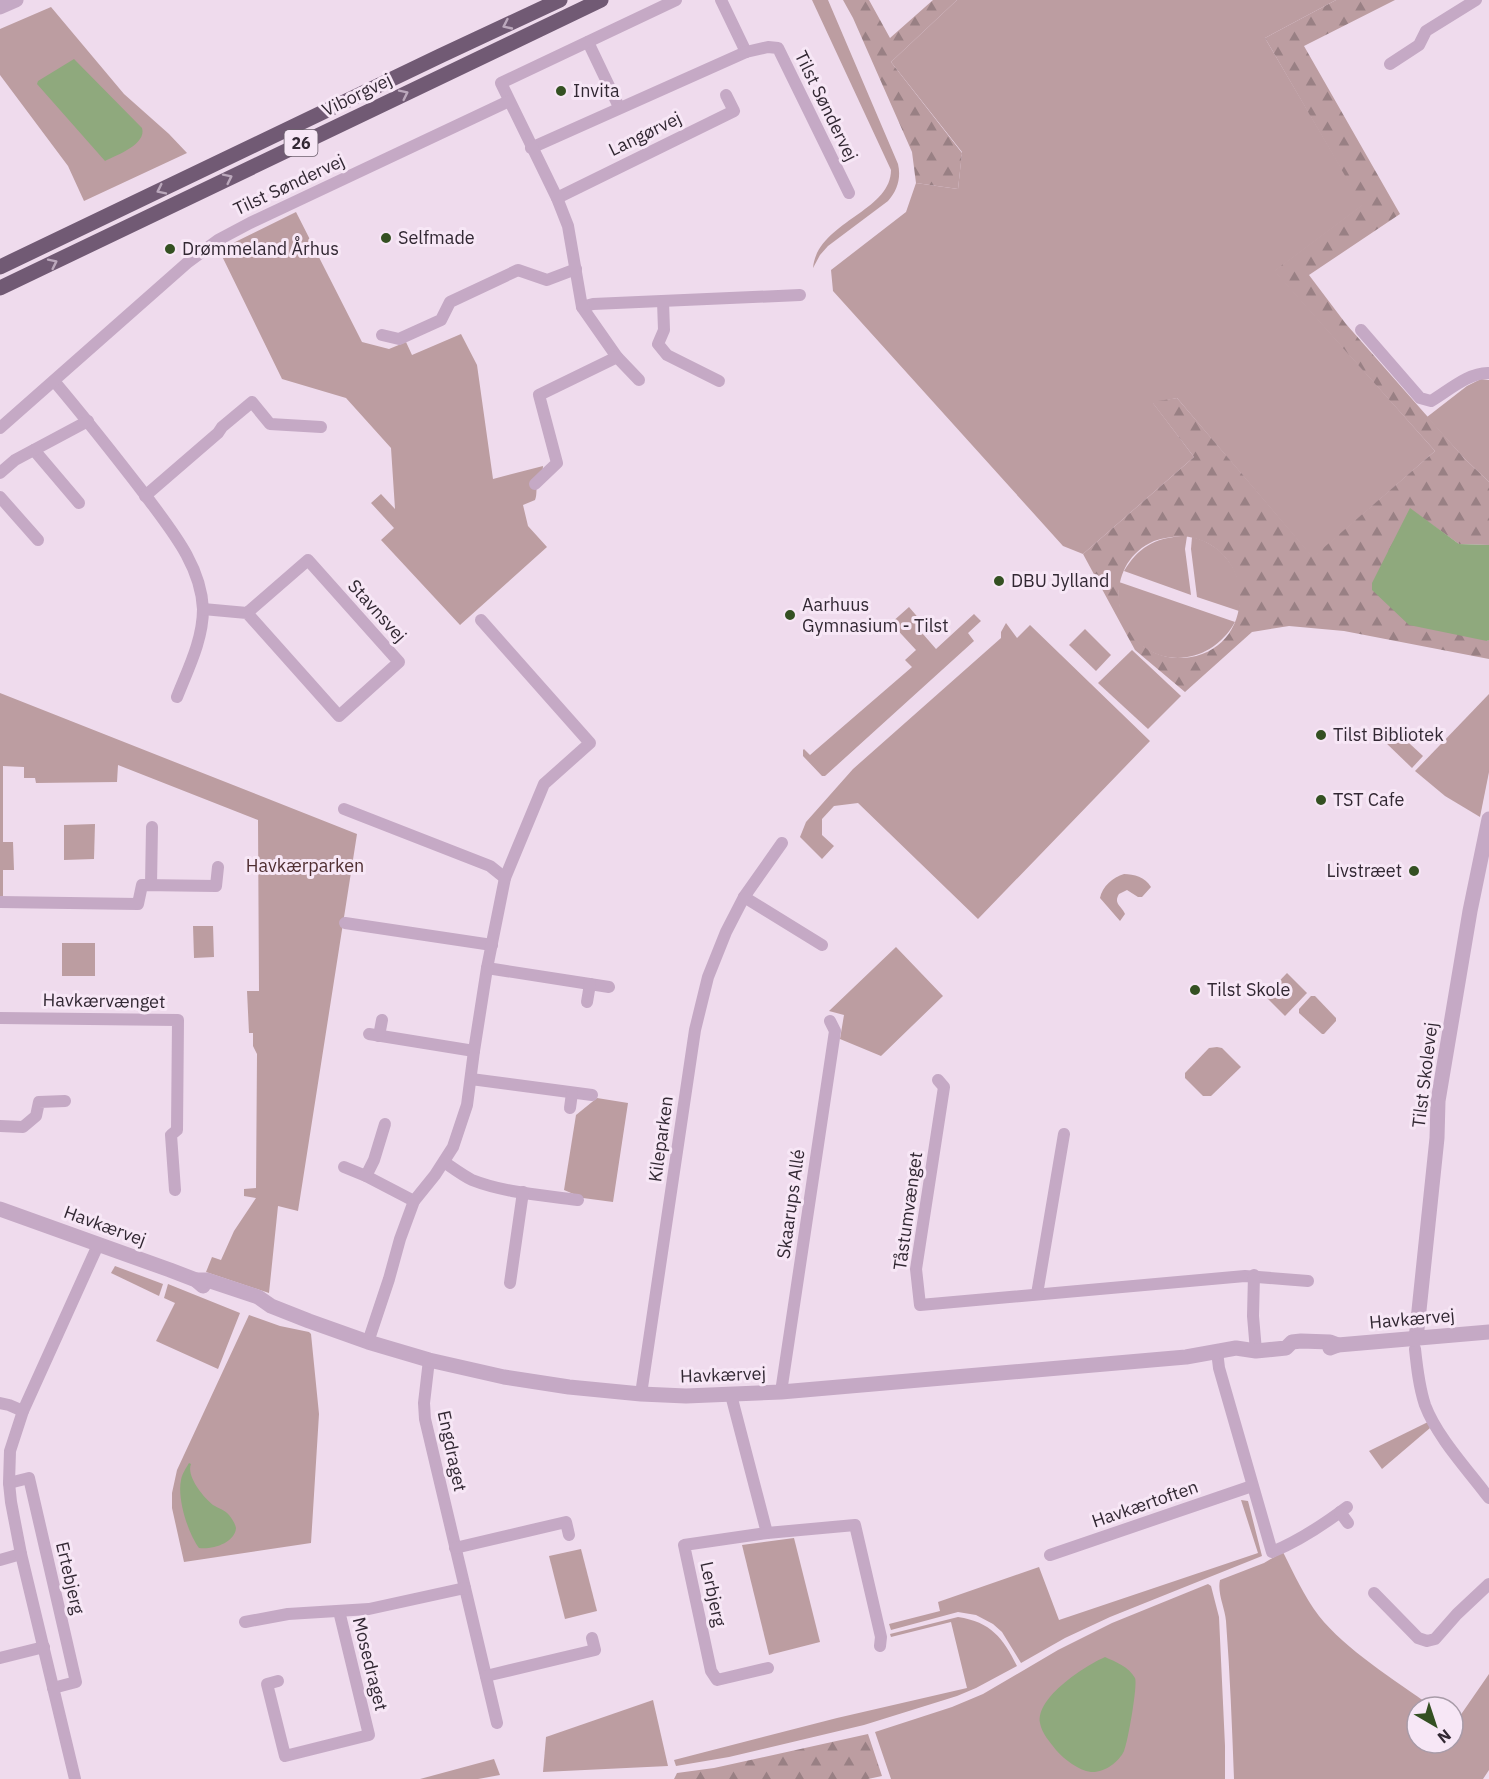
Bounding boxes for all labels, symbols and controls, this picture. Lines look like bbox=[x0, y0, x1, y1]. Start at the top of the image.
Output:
one-way arrow bbox=[502, 17, 513, 29]
street label: Tilst Søndervej bbox=[790, 47, 863, 165]
street label: Viborgvej bbox=[318, 68, 395, 121]
place label: Invita bbox=[573, 79, 620, 102]
marker: Invita bbox=[554, 84, 568, 98]
one-way arrow bbox=[398, 89, 409, 101]
street label: Langørvej bbox=[605, 106, 685, 161]
road number: 26 bbox=[284, 130, 318, 156]
street label: Tilst Søndervej bbox=[230, 149, 348, 220]
one-way arrow bbox=[222, 174, 233, 186]
one-way arrow bbox=[156, 183, 167, 195]
place label: Selfmade bbox=[398, 226, 475, 249]
marker: Selfmade bbox=[379, 231, 393, 245]
place label: Drømmeland Århus bbox=[182, 236, 339, 260]
marker: Drømmeland Århus bbox=[163, 242, 177, 256]
one-way arrow bbox=[46, 258, 57, 270]
place label: DBU Jylland bbox=[1011, 569, 1109, 592]
street label: Stavnsvej bbox=[343, 574, 412, 647]
marker: DBU Jylland bbox=[992, 574, 1006, 588]
place label: Aarhuus Gymnasium - Tilst bbox=[802, 593, 949, 637]
marker: Aarhuus Gymnasium - Tilst bbox=[783, 608, 797, 622]
place label: Tilst Bibliotek bbox=[1333, 723, 1444, 746]
marker: Tilst Bibliotek bbox=[1314, 728, 1328, 742]
place label: TST Cafe bbox=[1333, 788, 1404, 811]
marker: TST Cafe bbox=[1314, 793, 1328, 807]
park label: Havkærparken bbox=[246, 854, 364, 877]
place label: Livstræet bbox=[1326, 859, 1402, 882]
marker: Livstræet bbox=[1407, 864, 1421, 878]
place label: Tilst Skole bbox=[1207, 978, 1291, 1001]
marker: Tilst Skole bbox=[1188, 983, 1202, 997]
street label: Havkærvænget bbox=[42, 988, 166, 1013]
street label: Tilst Skolevej bbox=[1407, 1021, 1442, 1129]
street label: Kileparken bbox=[643, 1094, 678, 1183]
street label: Skaarups Allé bbox=[771, 1148, 810, 1260]
street label: Tåstumvænget bbox=[888, 1150, 927, 1272]
street label: Havkærvej bbox=[61, 1200, 149, 1251]
street label: Havkærvej bbox=[1368, 1303, 1456, 1334]
street label: Havkærvej bbox=[680, 1362, 766, 1387]
street label: Engdraget bbox=[433, 1408, 472, 1494]
street label: Havkærtoften bbox=[1089, 1475, 1201, 1532]
street label: Ertebjerg bbox=[51, 1539, 90, 1617]
street label: Lerbjerg bbox=[695, 1559, 732, 1629]
street label: Mosedraget bbox=[348, 1615, 393, 1713]
north arrow bbox=[1405, 1695, 1465, 1755]
text: N bbox=[1434, 1725, 1455, 1748]

